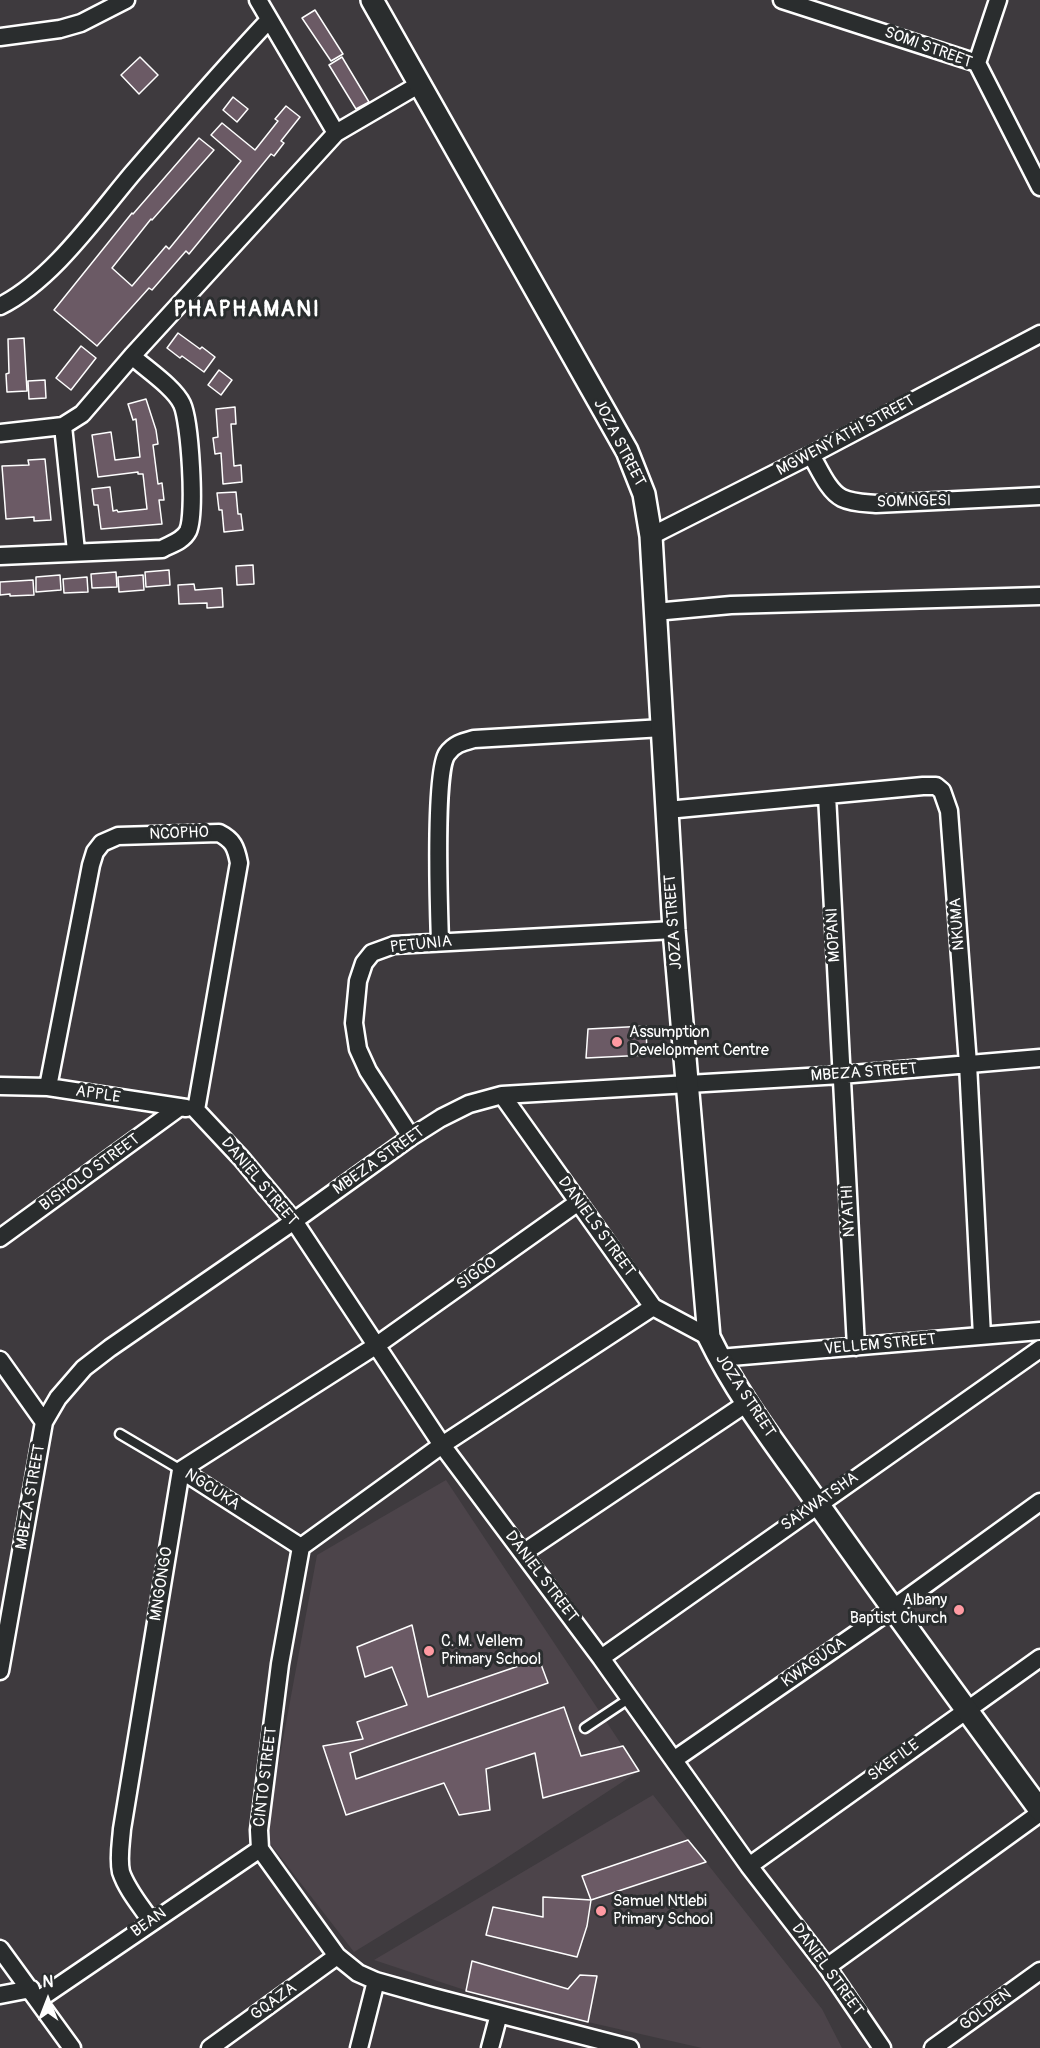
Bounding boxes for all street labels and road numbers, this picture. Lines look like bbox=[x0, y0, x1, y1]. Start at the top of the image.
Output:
street label: SOMI STREET bbox=[881, 23, 975, 73]
street label: MGWENYATHI STREET bbox=[774, 391, 918, 481]
street label: JOZA STREET bbox=[589, 396, 649, 490]
street label: SOMNGESI bbox=[877, 492, 951, 512]
street label: NCOPHO bbox=[149, 823, 209, 845]
street label: JOZA STREET bbox=[661, 874, 687, 970]
street label: NKUMA bbox=[947, 897, 969, 951]
street label: MOPANI bbox=[823, 907, 845, 963]
street label: PETUNIA bbox=[389, 932, 453, 958]
street label: MBEZA STREET bbox=[810, 1060, 918, 1086]
street label: APPLE bbox=[74, 1082, 122, 1108]
street label: MBEZA STREET bbox=[330, 1123, 428, 1199]
street label: BISHOLO STREET bbox=[36, 1130, 144, 1216]
street label: DANIEL STREET bbox=[216, 1134, 302, 1230]
street label: DANIELS STREET bbox=[553, 1173, 639, 1281]
street label: NYATHI bbox=[838, 1184, 860, 1238]
street label: SIGQO bbox=[453, 1253, 501, 1295]
street label: VELLEM STREET bbox=[823, 1331, 937, 1359]
street label: JOZA STREET bbox=[711, 1351, 779, 1441]
street label: MBEZA STREET bbox=[12, 1443, 50, 1551]
street label: NGCUKA bbox=[181, 1465, 243, 1515]
street label: SAKWATSHA bbox=[778, 1468, 862, 1536]
street label: DANIEL STREET bbox=[500, 1527, 582, 1627]
street label: MNGONGO bbox=[147, 1546, 177, 1622]
street label: KWAGUQA bbox=[778, 1634, 850, 1692]
street label: CINTO STREET bbox=[250, 1726, 282, 1828]
street label: SKEFILE bbox=[865, 1736, 923, 1786]
street label: BEAN bbox=[128, 1904, 170, 1942]
street label: DANIEL STREET bbox=[787, 1920, 867, 2020]
street label: GQAZA bbox=[247, 1979, 301, 2025]
street label: GOLDEN bbox=[956, 1985, 1016, 2035]

